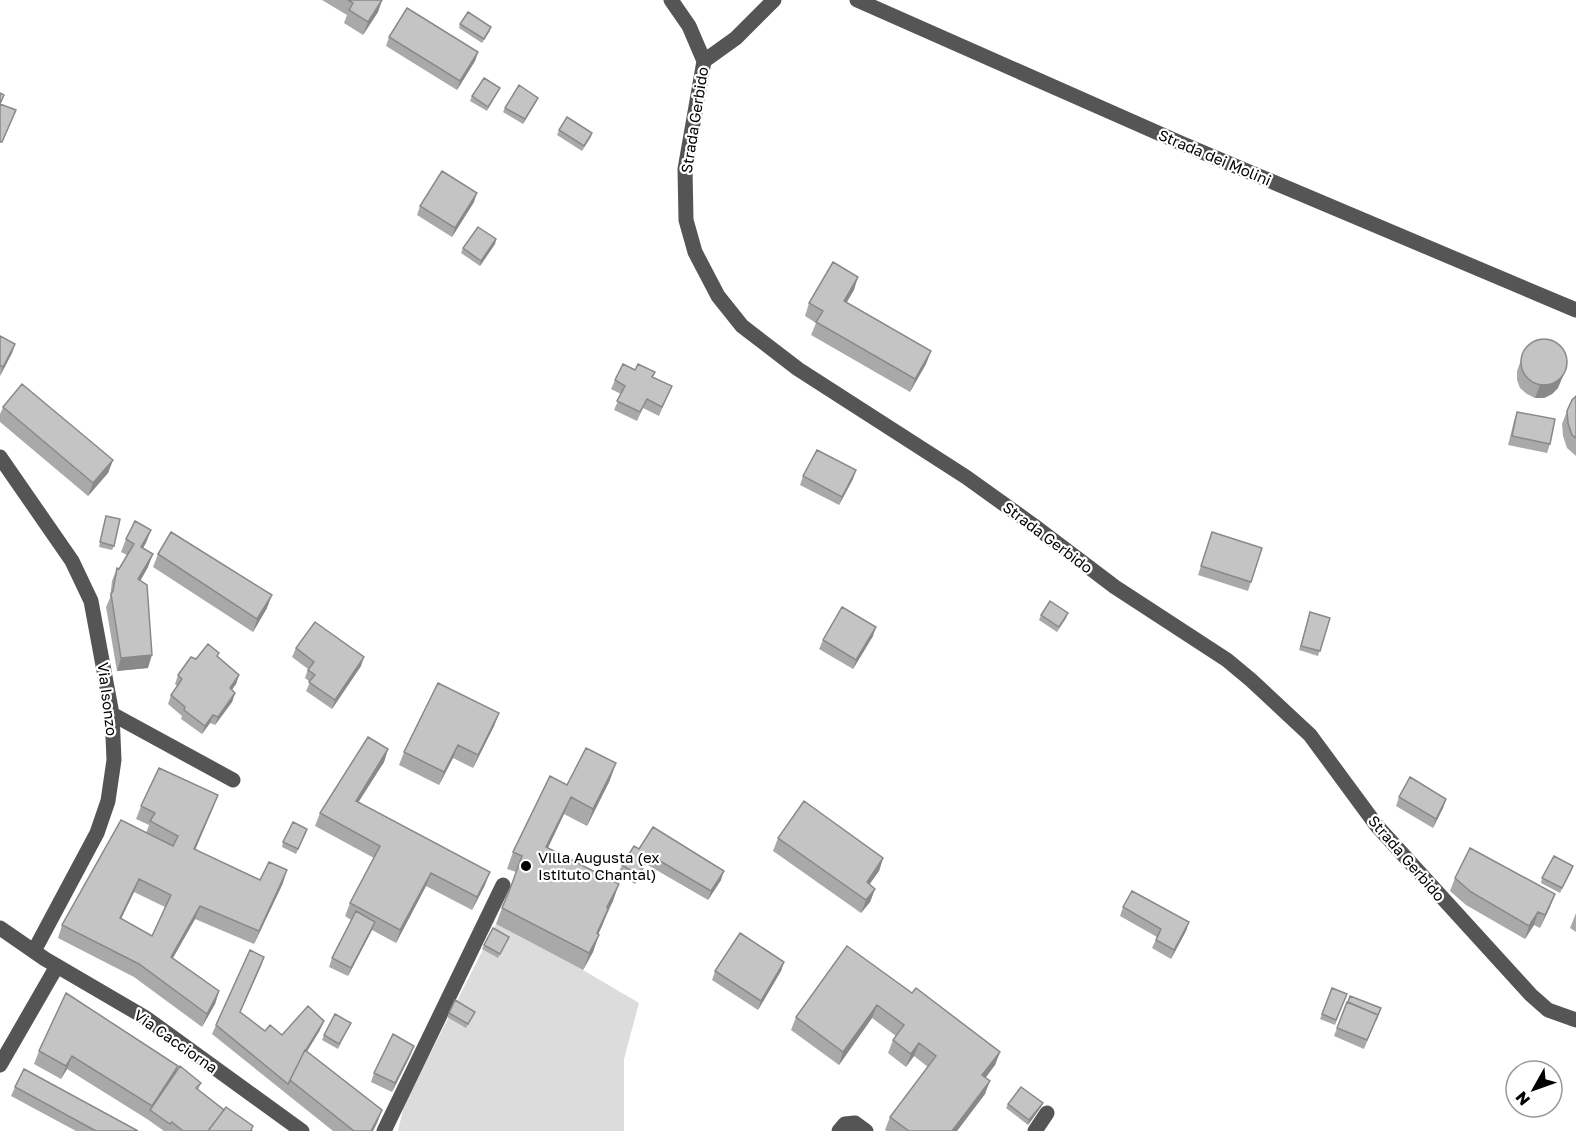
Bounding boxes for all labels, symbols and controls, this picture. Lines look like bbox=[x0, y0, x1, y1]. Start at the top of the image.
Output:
street label: Strada Gerbido bbox=[677, 65, 711, 175]
street label: Strada dei Molini bbox=[1156, 125, 1274, 189]
street label: Strada Gerbido bbox=[1000, 497, 1096, 577]
street label: Via Isonzo bbox=[95, 661, 121, 737]
street label: Strada Gerbido bbox=[1365, 812, 1449, 904]
place label: Villa Augusta (ex Istituto Chantal) bbox=[538, 848, 660, 883]
marker: Villa Augusta (ex Istituto Chantal) bbox=[519, 859, 533, 873]
street label: Via Cacciorna bbox=[131, 1006, 221, 1076]
north arrow bbox=[1504, 1059, 1564, 1119]
text: N bbox=[1511, 1088, 1534, 1110]

